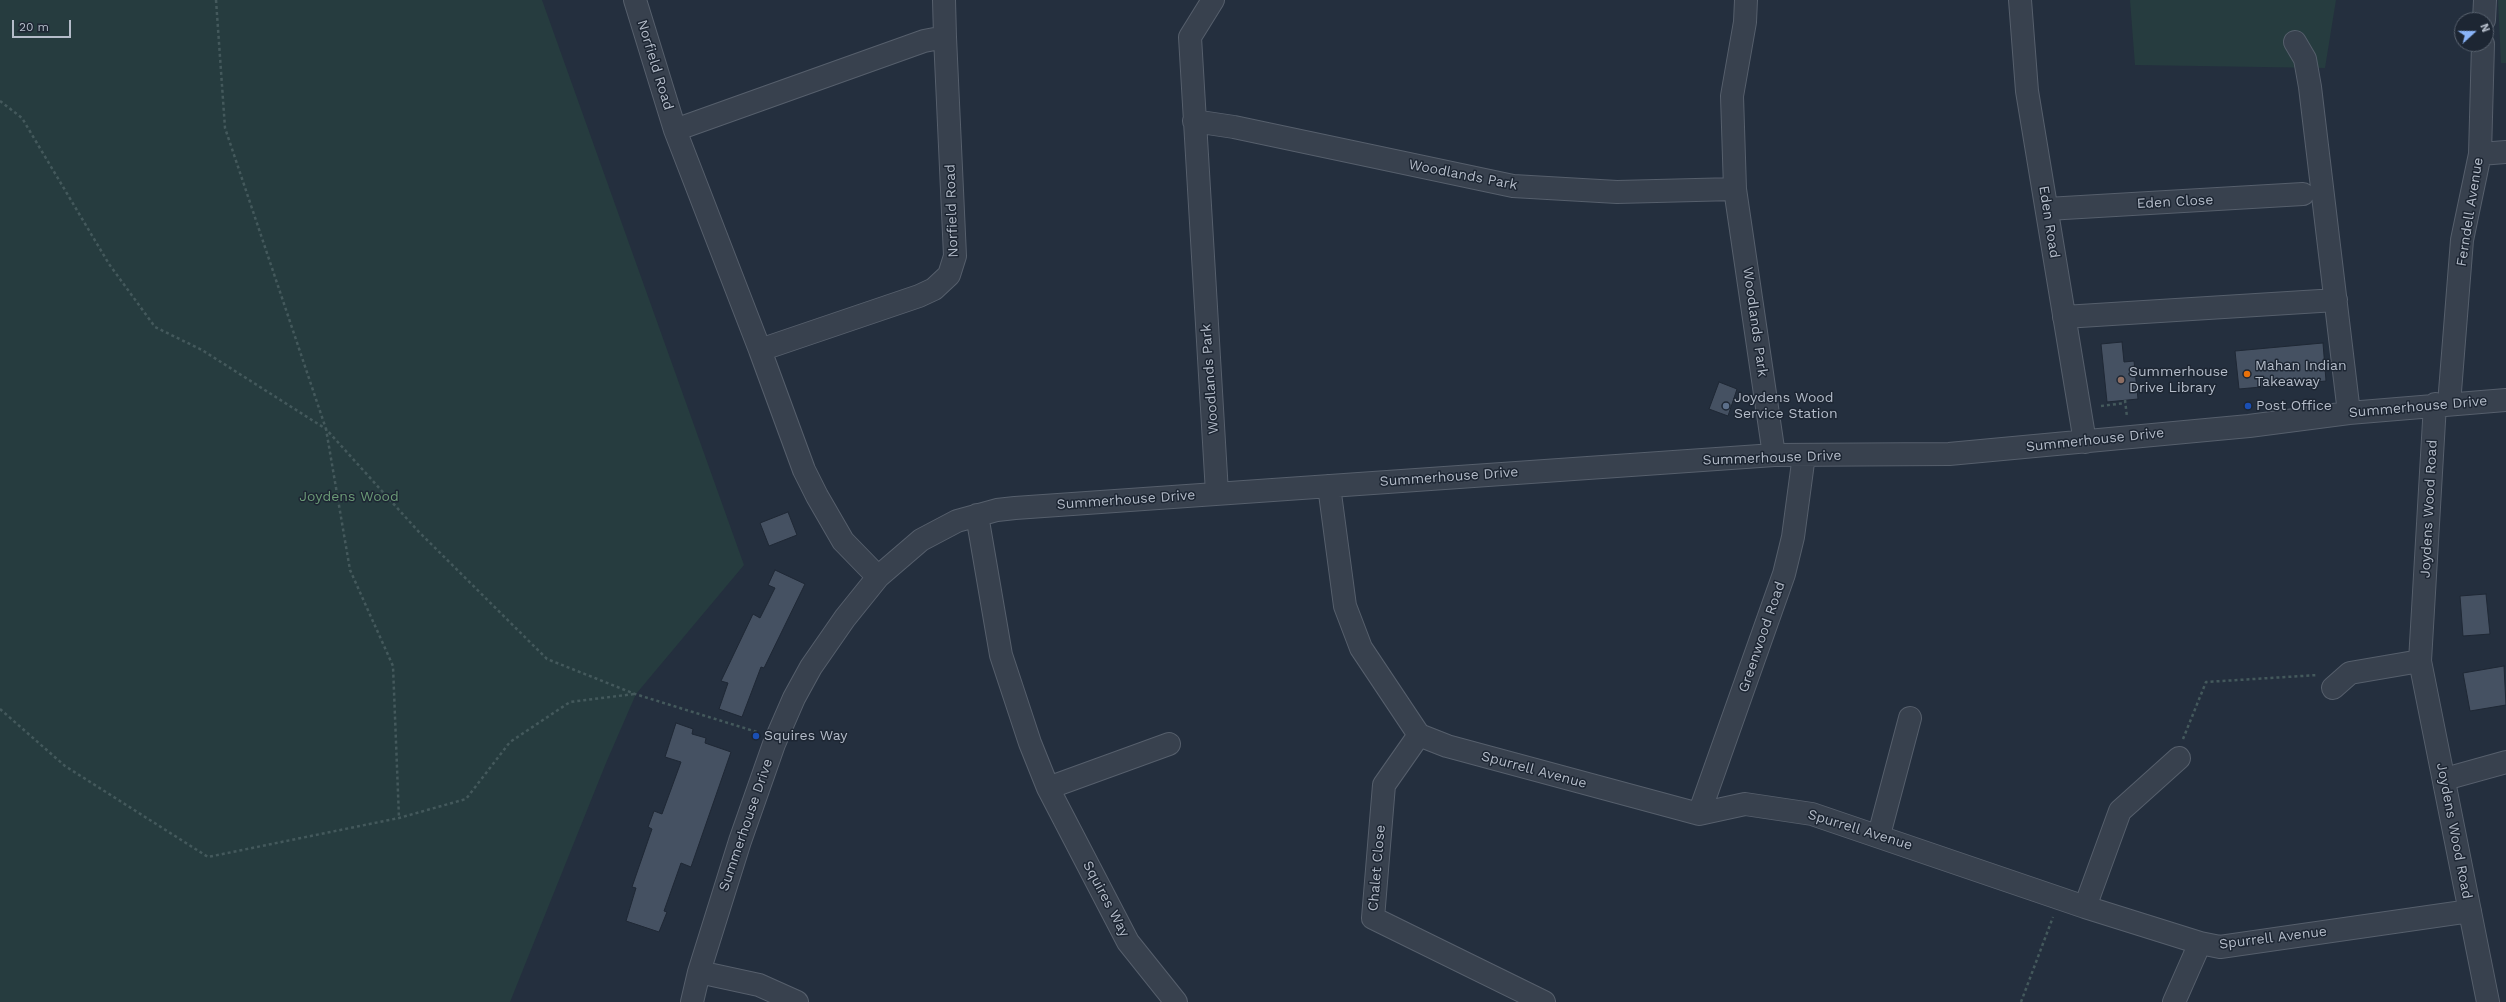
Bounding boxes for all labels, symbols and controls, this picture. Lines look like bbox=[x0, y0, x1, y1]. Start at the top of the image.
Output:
scale bar bbox=[14, 12, 73, 38]
north arrow bbox=[2454, 12, 2494, 52]
street label: Norfield Road bbox=[633, 18, 677, 112]
text: 20 m bbox=[19, 20, 49, 34]
text: N bbox=[2477, 22, 2492, 34]
street label: Woodlands Park bbox=[1407, 156, 1519, 194]
street label: Ferndell Avenue bbox=[2453, 156, 2487, 268]
street label: Norfield Road bbox=[942, 164, 962, 258]
street label: Eden Road bbox=[2035, 185, 2063, 259]
street label: Eden Close bbox=[2136, 192, 2214, 212]
street label: Woodlands Park bbox=[1739, 266, 1771, 378]
street label: Woodlands Park bbox=[1198, 323, 1222, 435]
place label: Mahan Indian Takeaway bbox=[2255, 358, 2347, 390]
place label: Summerhouse Drive Library bbox=[2129, 364, 2228, 396]
marker: Mahan Indian Takeaway bbox=[2242, 369, 2252, 379]
marker: Summerhouse Drive Library bbox=[2116, 375, 2126, 385]
place label: Joydens Wood Service Station bbox=[1734, 390, 1838, 422]
street label: Summerhouse Drive bbox=[2348, 393, 2488, 421]
place label: Post Office bbox=[2256, 398, 2332, 414]
marker: Joydens Wood Service Station bbox=[1721, 401, 1731, 411]
marker: Post Office bbox=[2243, 401, 2253, 411]
street label: Summerhouse Drive bbox=[2025, 424, 2165, 456]
street label: Joydens Wood Road bbox=[2417, 439, 2441, 579]
street label: Summerhouse Drive bbox=[1702, 447, 1842, 469]
street label: Summerhouse Drive bbox=[1379, 464, 1519, 490]
street label: Summerhouse Drive bbox=[1056, 487, 1196, 513]
park label: Joydens Wood bbox=[299, 489, 399, 505]
street label: Greenwood Road bbox=[1735, 579, 1789, 695]
place label: Squires Way bbox=[764, 728, 847, 744]
marker: Squires Way bbox=[751, 731, 761, 741]
street label: Spurrell Avenue bbox=[1479, 748, 1589, 792]
street label: Summerhouse Drive bbox=[715, 757, 777, 893]
street label: Joydens Wood Road bbox=[2433, 761, 2475, 901]
street label: Spurrell Avenue bbox=[1806, 806, 1914, 854]
street label: Chalet Close bbox=[1365, 824, 1389, 912]
street label: Squires Way bbox=[1079, 858, 1133, 940]
street label: Spurrell Avenue bbox=[2218, 923, 2328, 953]

